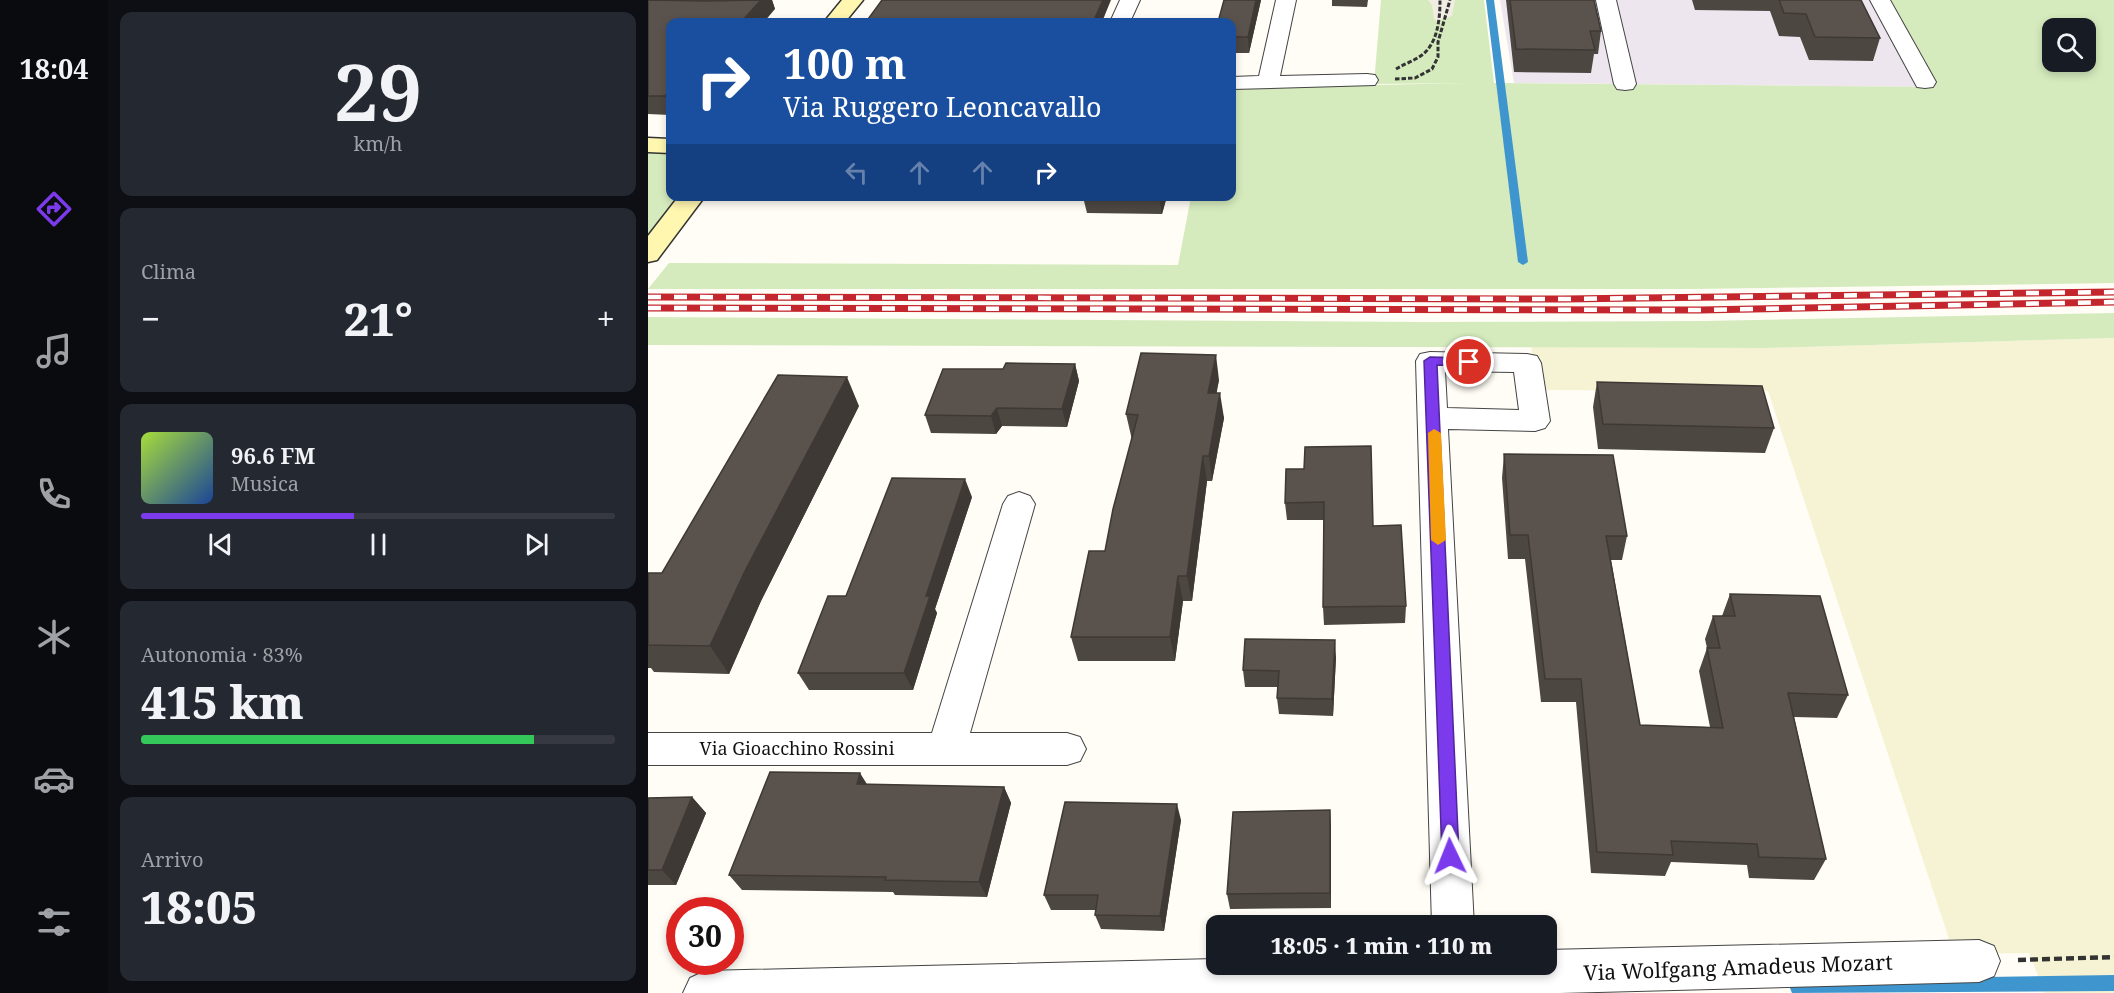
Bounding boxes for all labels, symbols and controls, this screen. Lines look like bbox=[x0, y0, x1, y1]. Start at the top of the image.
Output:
map controls bbox=[2042, 18, 2096, 72]
button: search bbox=[2042, 18, 2096, 72]
text: 100 m bbox=[783, 34, 907, 91]
text: 29 bbox=[334, 38, 422, 144]
icon: right bbox=[684, 42, 762, 120]
text: 18:04 bbox=[19, 50, 89, 87]
text: Via Ruggero Leoncavallo bbox=[783, 88, 1102, 125]
text: km/h bbox=[353, 130, 403, 157]
icon: left bbox=[840, 156, 873, 189]
icon: ahead bbox=[903, 156, 936, 189]
icon: ahead bbox=[966, 156, 999, 189]
icon: right bbox=[1029, 156, 1062, 189]
icon: directions bbox=[33, 188, 75, 230]
text: Clima bbox=[141, 258, 196, 285]
text: 21° bbox=[344, 288, 413, 349]
text: − bbox=[141, 296, 160, 341]
text: + bbox=[597, 296, 615, 341]
icon: music bbox=[33, 330, 75, 372]
pin bbox=[1443, 336, 1494, 387]
icon: arrive bbox=[1452, 345, 1485, 378]
text: 96.6 FM bbox=[231, 440, 315, 470]
text: Musica bbox=[231, 470, 299, 497]
icon: phone bbox=[33, 473, 75, 515]
icon: previous bbox=[204, 528, 237, 561]
icon: pause bbox=[362, 528, 395, 561]
icon: next bbox=[520, 528, 553, 561]
icon: climate bbox=[33, 616, 75, 658]
text: Autonomia · 83% bbox=[141, 641, 303, 668]
text: 415 km bbox=[141, 671, 304, 732]
street label: Via Gioacchino Rossini bbox=[700, 736, 895, 760]
icon: car bbox=[33, 758, 75, 800]
position arrow bbox=[1418, 824, 1482, 888]
text: Arrivo bbox=[141, 846, 203, 873]
text: 18:05 bbox=[141, 876, 257, 937]
speed limit sign: 30 bbox=[666, 897, 744, 975]
icon: filters bbox=[33, 901, 75, 943]
text: 18:05 · 1 min · 110 m bbox=[1271, 930, 1492, 960]
street label: Via Wolfgang Amadeus Mozart bbox=[1583, 948, 1893, 986]

